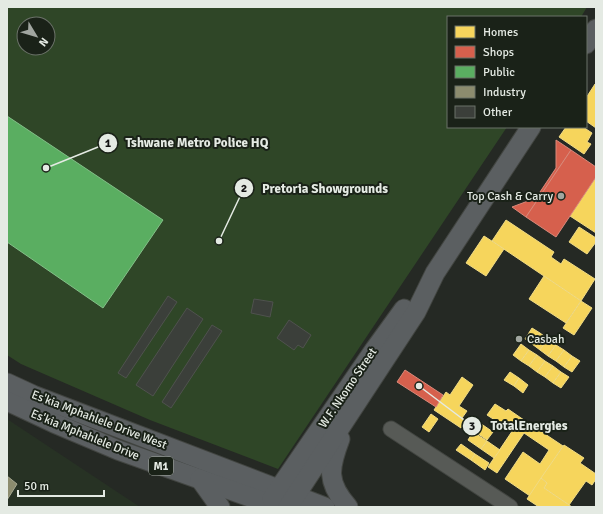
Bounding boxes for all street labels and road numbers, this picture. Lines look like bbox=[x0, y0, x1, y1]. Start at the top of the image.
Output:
street label: W.F. Nkomo Street bbox=[316, 345, 380, 431]
street label: Es'kia Mphahlele Drive West bbox=[29, 388, 169, 452]
street label: Es'kia Mphahlele Drive bbox=[29, 407, 141, 463]
road number: M1 bbox=[149, 457, 173, 475]

